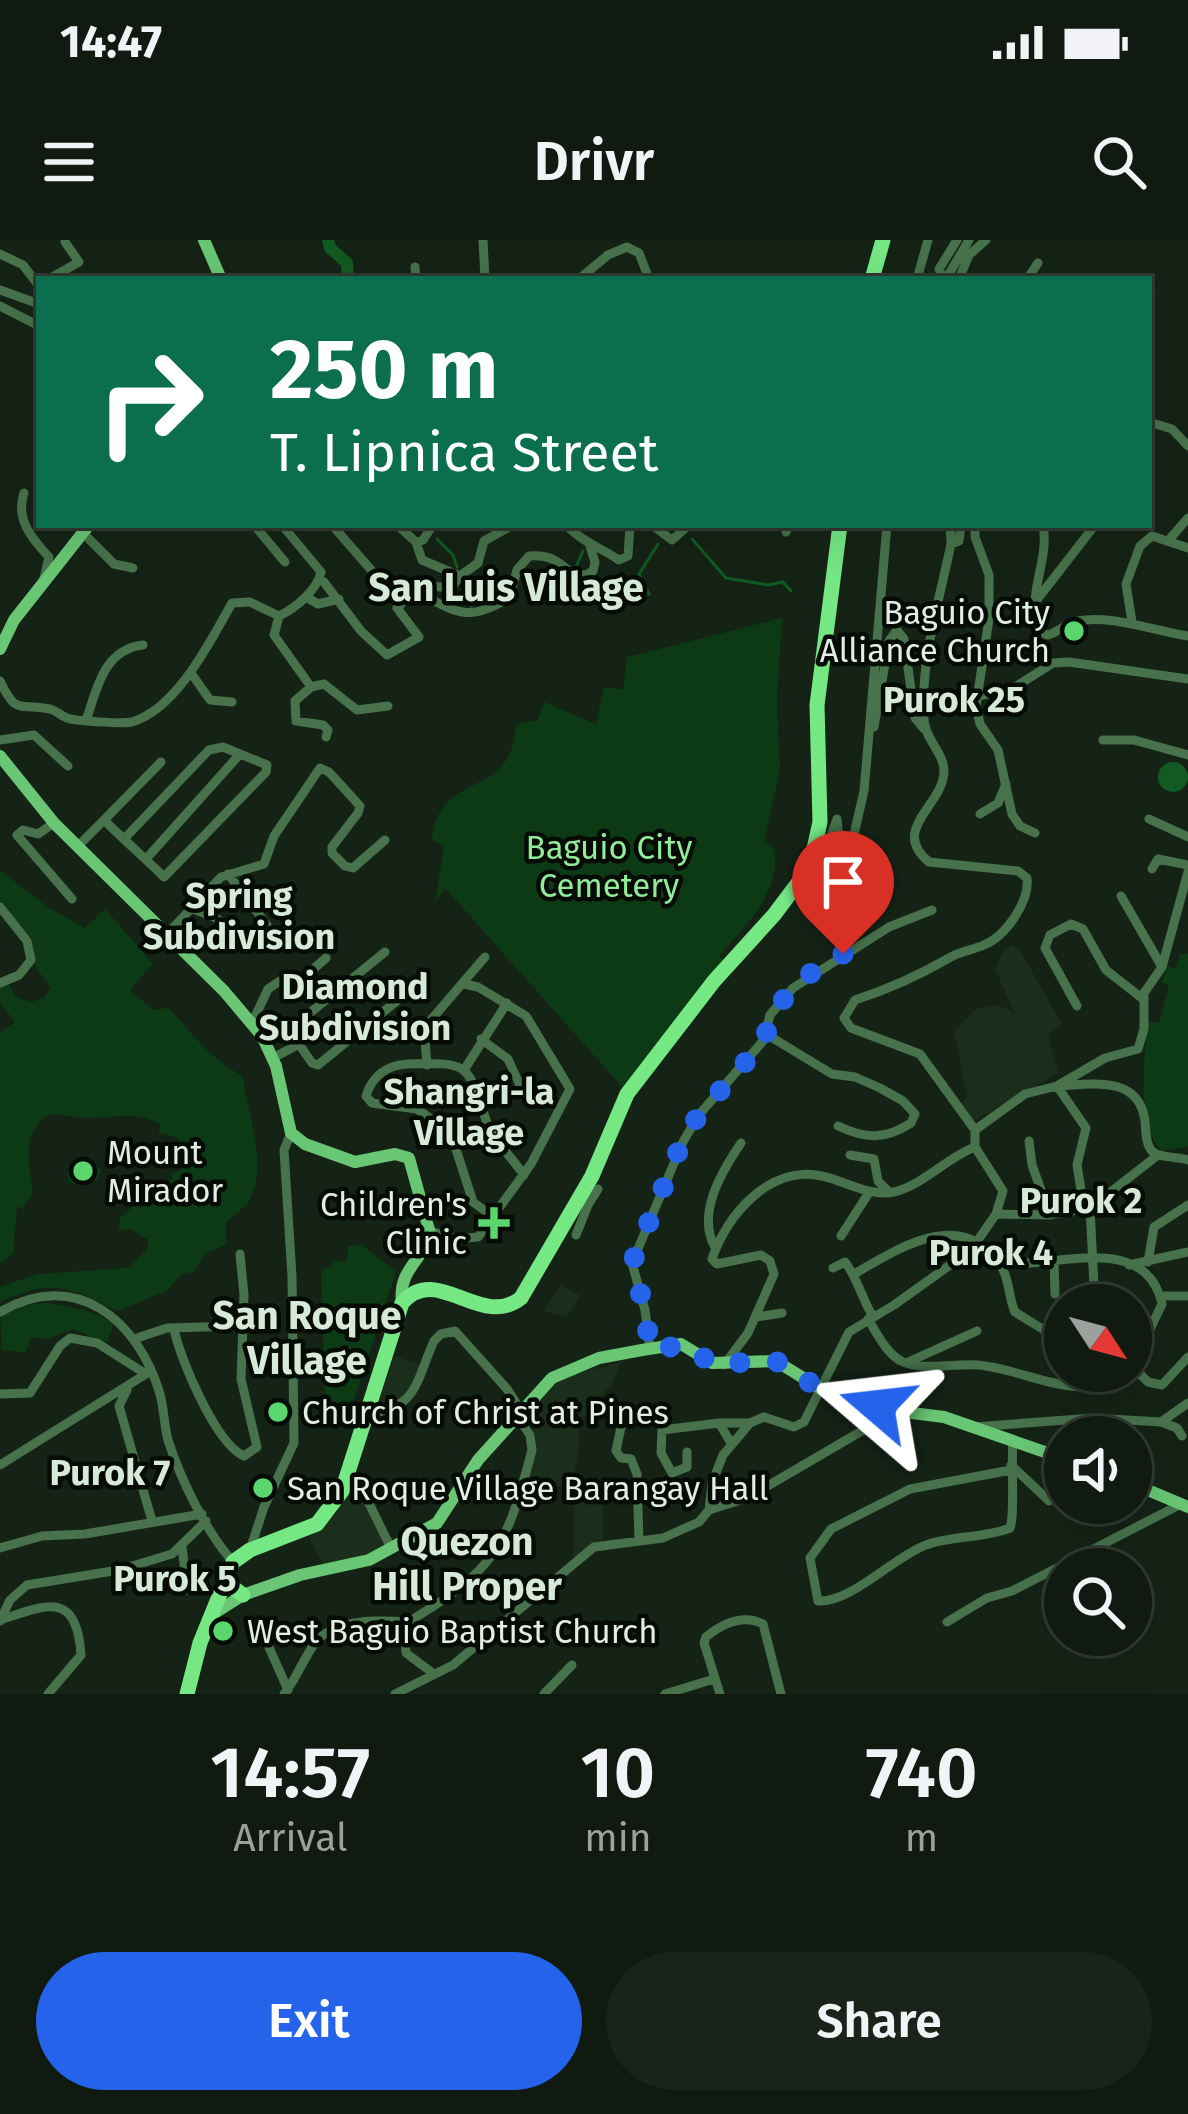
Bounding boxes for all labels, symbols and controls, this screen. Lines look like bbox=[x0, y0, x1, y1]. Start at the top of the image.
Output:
text: 14:47 bbox=[60, 15, 162, 69]
icon: menu bbox=[36, 129, 102, 195]
icon: search bbox=[1086, 129, 1152, 195]
text: Drivr bbox=[534, 130, 654, 194]
text: 250 m bbox=[270, 319, 498, 420]
icon: right bbox=[72, 324, 228, 480]
text: T. Lipnica Street bbox=[270, 421, 658, 485]
district label: San Luis Village bbox=[368, 565, 644, 611]
place label: Baguio City Alliance Church bbox=[820, 593, 1050, 671]
marker: Baguio City Alliance Church bbox=[1061, 618, 1087, 644]
district label: Purok 25 bbox=[883, 678, 1025, 722]
park label: Baguio City Cemetery bbox=[526, 828, 692, 906]
pin bbox=[792, 831, 894, 954]
icon: arrive bbox=[810, 849, 876, 915]
district label: Spring Subdivision bbox=[143, 874, 335, 959]
district label: Diamond Subdivision bbox=[259, 965, 451, 1050]
district label: Shangri-la Village bbox=[383, 1070, 555, 1155]
place label: Mount Mirador bbox=[107, 1133, 224, 1211]
marker: Mount Mirador bbox=[70, 1158, 96, 1184]
district label: Purok 2 bbox=[1020, 1179, 1142, 1223]
place label: Children's Clinic bbox=[320, 1185, 467, 1263]
marker: Children's Clinic bbox=[478, 1207, 510, 1239]
district label: Purok 4 bbox=[929, 1231, 1053, 1275]
north arrow bbox=[1044, 1284, 1152, 1392]
map controls bbox=[1044, 1284, 1152, 1656]
district label: San Roque Village bbox=[213, 1293, 401, 1384]
position arrow bbox=[814, 1343, 940, 1469]
place label: Church of Christ at Pines bbox=[302, 1393, 669, 1433]
marker: Church of Christ at Pines bbox=[265, 1399, 291, 1425]
button: sound bbox=[1044, 1416, 1152, 1524]
district label: Purok 7 bbox=[50, 1451, 171, 1495]
place label: San Roque Village Barangay Hall bbox=[287, 1469, 769, 1509]
marker: San Roque Village Barangay Hall bbox=[250, 1475, 276, 1501]
district label: Quezon Hill Proper bbox=[372, 1519, 562, 1610]
button: search bbox=[1044, 1548, 1152, 1656]
district label: Purok 5 bbox=[113, 1557, 237, 1601]
place label: West Baguio Baptist Church bbox=[247, 1612, 658, 1652]
marker: West Baguio Baptist Church bbox=[210, 1618, 236, 1644]
text: 14:57 bbox=[210, 1730, 370, 1816]
text: 10 bbox=[581, 1730, 655, 1816]
text: 740 bbox=[865, 1730, 978, 1816]
text: Arrival bbox=[233, 1815, 347, 1861]
text: min bbox=[584, 1815, 652, 1861]
text: m bbox=[905, 1815, 938, 1861]
button: Exit bbox=[36, 1952, 582, 2090]
button: Share bbox=[606, 1952, 1152, 2090]

